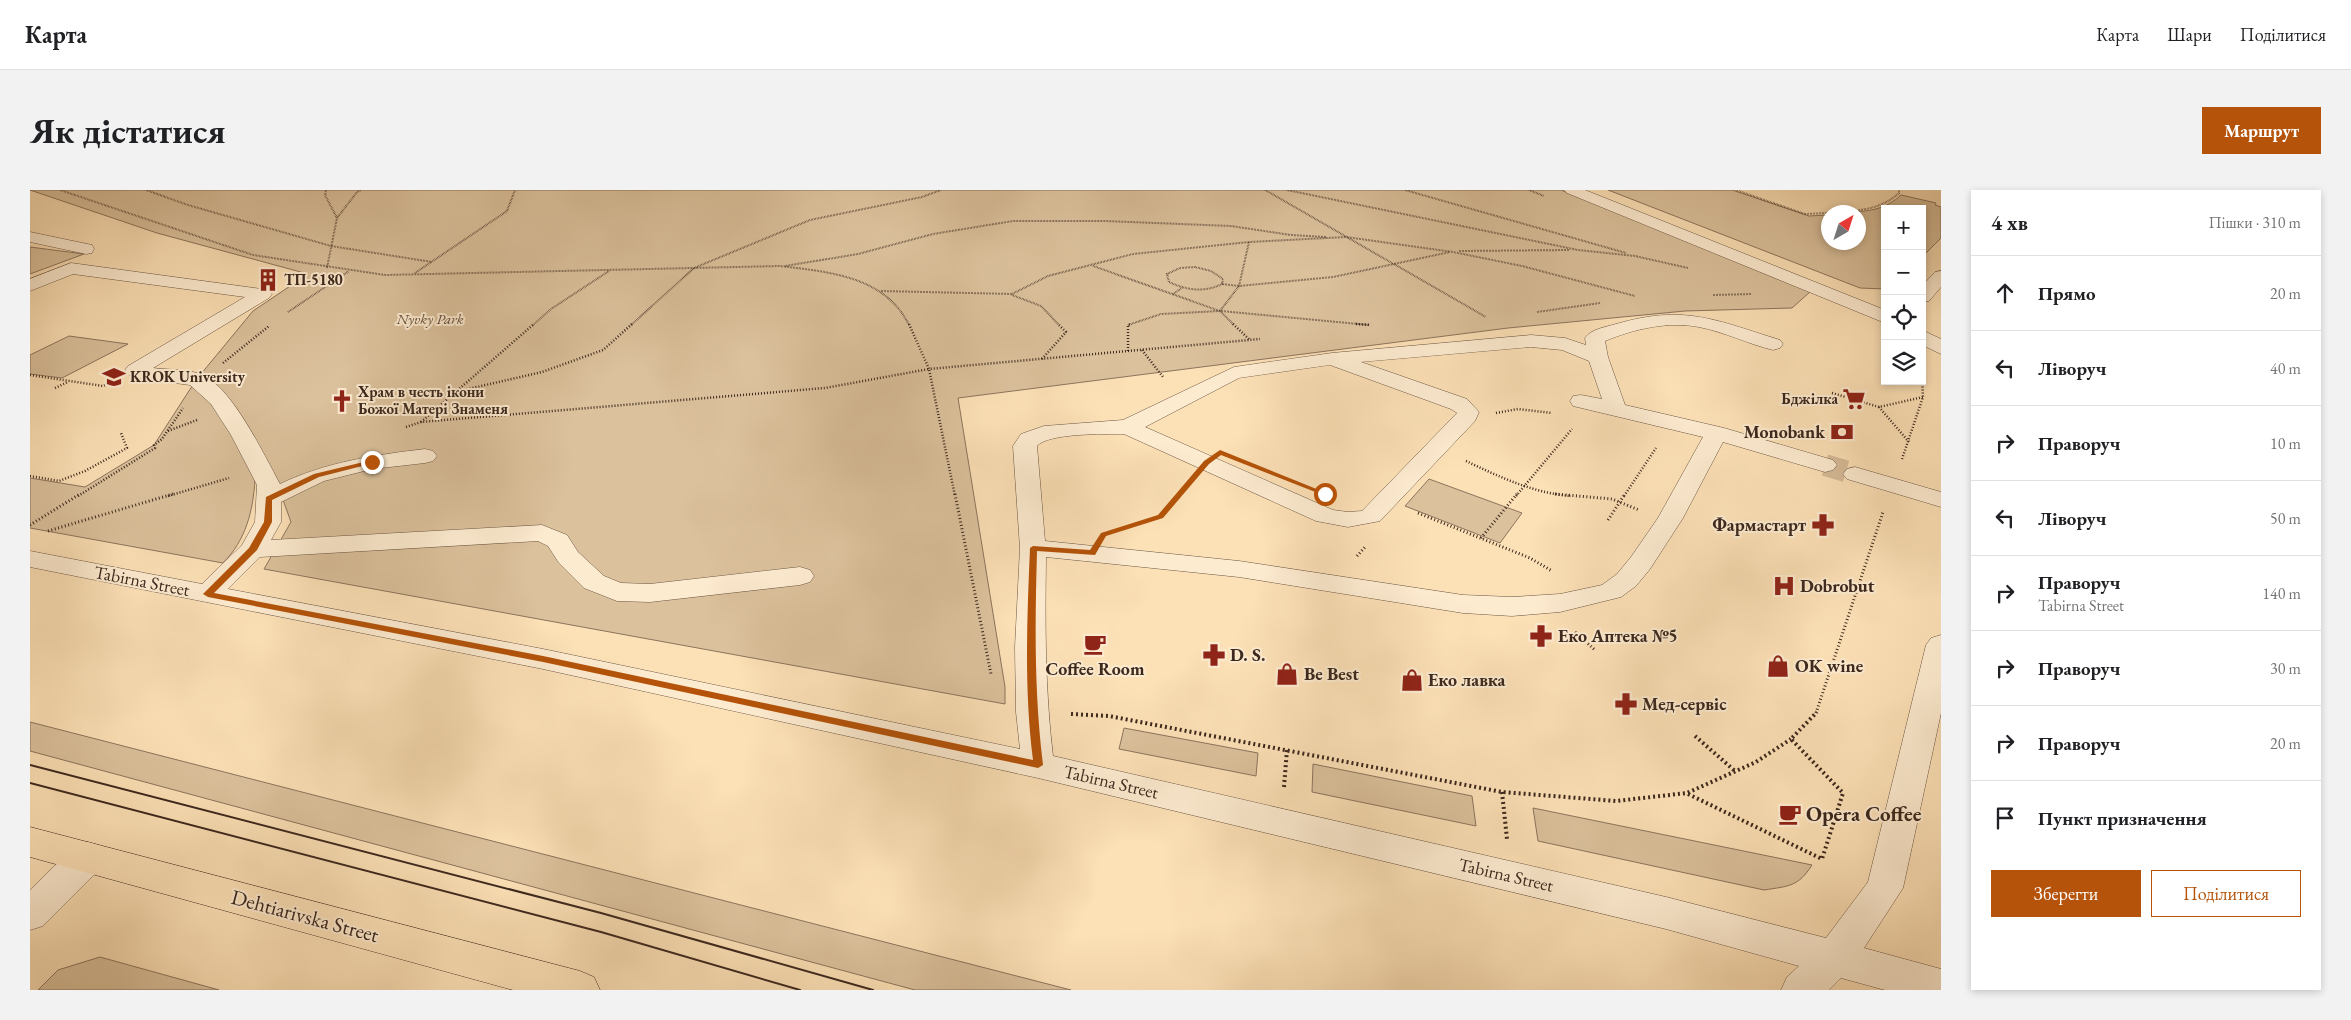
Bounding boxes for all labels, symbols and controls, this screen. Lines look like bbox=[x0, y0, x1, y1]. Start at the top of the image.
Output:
text: Карта bbox=[25, 19, 87, 50]
text: Карта bbox=[2096, 23, 2139, 46]
text: Шари bbox=[2167, 23, 2212, 46]
text: Поділитися bbox=[2240, 23, 2326, 46]
button: Маршрут bbox=[2202, 107, 2321, 154]
text: Як дістатися bbox=[30, 108, 225, 153]
north arrow bbox=[1821, 205, 1866, 250]
map controls bbox=[1881, 205, 1926, 385]
button: + bbox=[1881, 205, 1926, 250]
text: 4 хв bbox=[1991, 209, 2028, 236]
text: Пішки · 310 m bbox=[2208, 212, 2301, 233]
button: − bbox=[1881, 250, 1926, 295]
building icon: ТП-5180 bbox=[255, 267, 281, 293]
place label: ТП-5180 bbox=[284, 270, 343, 289]
icon: ahead bbox=[1991, 279, 2019, 307]
text: Прямо bbox=[2038, 281, 2096, 306]
text: 20 m bbox=[2270, 283, 2301, 304]
button: locate bbox=[1881, 295, 1926, 340]
park label: Nyvky Park bbox=[395, 309, 464, 328]
button: layers bbox=[1881, 340, 1926, 385]
icon: left bbox=[1991, 354, 2019, 382]
text: Ліворуч bbox=[2038, 356, 2106, 381]
text: 40 m bbox=[2270, 358, 2301, 379]
school or university icon: KROK University bbox=[101, 364, 127, 390]
place label: KROK University bbox=[130, 367, 246, 386]
place label: Храм в честь ікони Божої Матері Знаменя bbox=[357, 382, 508, 418]
supermarket icon: Бджілка bbox=[1841, 386, 1867, 412]
church icon: Храм в честь ікони Божої Матері Знаменя bbox=[329, 388, 355, 414]
place label: Бджілка bbox=[1781, 389, 1838, 408]
bank icon: Monobank bbox=[1829, 419, 1855, 445]
place label: Monobank bbox=[1743, 420, 1826, 443]
icon: right bbox=[1991, 429, 2019, 457]
text: Праворуч bbox=[2038, 431, 2120, 456]
text: 10 m bbox=[2270, 433, 2301, 454]
route end bbox=[361, 451, 384, 474]
route start bbox=[1314, 483, 1337, 506]
icon: left bbox=[1991, 504, 2019, 532]
text: Ліворуч bbox=[2038, 506, 2106, 531]
text: 50 m bbox=[2270, 508, 2301, 529]
pharmacy icon: Фармастарт bbox=[1810, 512, 1836, 538]
place label: Фармастарт bbox=[1712, 513, 1806, 536]
street label: Tabirna Street bbox=[92, 560, 192, 601]
text: Праворуч bbox=[2038, 570, 2120, 595]
hospital icon: Dobrobut bbox=[1771, 573, 1797, 599]
place label: Dobrobut bbox=[1800, 574, 1875, 597]
icon: right bbox=[1991, 579, 2019, 607]
text: 140 m bbox=[2262, 583, 2301, 604]
text: Tabirna Street bbox=[2038, 595, 2124, 616]
pharmacy icon: Еко Аптека №5 bbox=[1528, 623, 1554, 649]
place label: Еко Аптека №5 bbox=[1558, 624, 1678, 647]
cafe icon: Coffee Room bbox=[1082, 631, 1108, 657]
pharmacy icon: D. S. bbox=[1201, 642, 1227, 668]
place label: D. S. bbox=[1230, 643, 1265, 666]
shop icon: OK wine bbox=[1765, 653, 1791, 679]
place label: OK wine bbox=[1795, 654, 1864, 677]
icon: right bbox=[1991, 654, 2019, 682]
text: Праворуч bbox=[2038, 656, 2120, 681]
place label: Coffee Room bbox=[1046, 657, 1145, 680]
text: 30 m bbox=[2270, 658, 2301, 679]
shop icon: Be Best bbox=[1274, 661, 1300, 687]
place label: Be Best bbox=[1304, 662, 1359, 685]
shop icon: Еко лавка bbox=[1399, 667, 1425, 693]
place label: Еко лавка bbox=[1428, 668, 1506, 691]
pharmacy icon: Мед-сервіс bbox=[1613, 691, 1639, 717]
place label: Мед-сервіс bbox=[1642, 692, 1727, 715]
icon: right bbox=[1991, 729, 2019, 757]
text: Праворуч bbox=[2038, 731, 2120, 756]
text: 20 m bbox=[2270, 733, 2301, 754]
street label: Tabirna Street bbox=[1061, 759, 1161, 804]
place label: Opera Coffee bbox=[1806, 800, 1922, 827]
cafe icon: Opera Coffee bbox=[1777, 801, 1803, 827]
icon: arrive bbox=[1991, 804, 2019, 832]
text: Пункт призначення bbox=[2038, 806, 2207, 831]
street label: Tabirna Street bbox=[1456, 852, 1556, 897]
button: Зберегти bbox=[1991, 870, 2141, 917]
button: Поділитися bbox=[2151, 870, 2301, 917]
street label: Dehtiarivska Street bbox=[228, 883, 382, 948]

